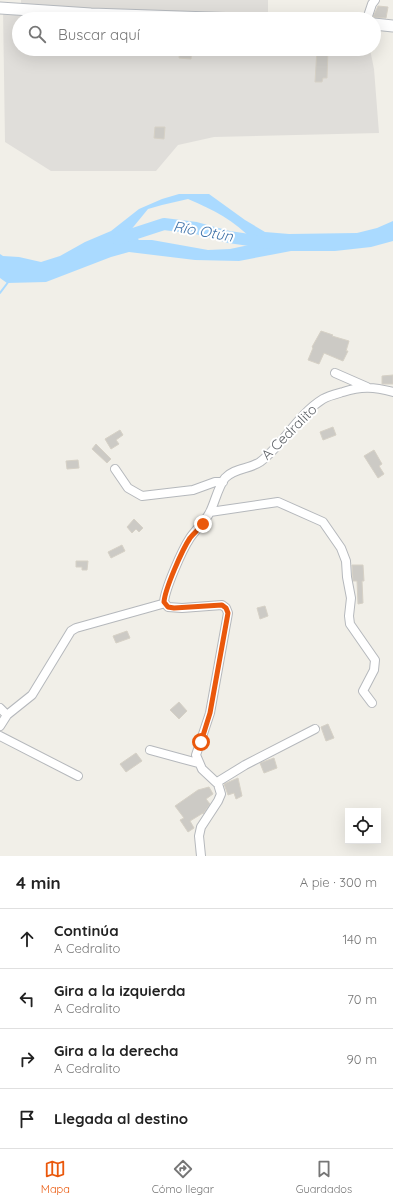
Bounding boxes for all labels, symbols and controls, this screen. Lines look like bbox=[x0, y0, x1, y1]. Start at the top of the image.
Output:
search box bbox=[12, 12, 381, 56]
icon: search bbox=[26, 23, 48, 45]
text: Buscar aquí bbox=[58, 25, 140, 44]
water label: Río Otún bbox=[172, 216, 235, 246]
street label: A Cedralito bbox=[257, 400, 321, 464]
route end bbox=[194, 515, 212, 533]
route start bbox=[192, 733, 210, 751]
map controls bbox=[345, 808, 381, 844]
button: locate bbox=[345, 808, 381, 844]
text: 4 min bbox=[16, 872, 61, 893]
text: A pie · 300 m bbox=[300, 874, 377, 890]
text: Continúa bbox=[54, 921, 119, 940]
icon: ahead bbox=[16, 928, 38, 950]
text: 140 m bbox=[342, 931, 377, 947]
text: A Cedralito bbox=[54, 940, 120, 956]
text: Gira a la izquierda bbox=[54, 981, 186, 1000]
icon: left bbox=[16, 988, 38, 1010]
text: 70 m bbox=[347, 991, 377, 1007]
text: A Cedralito bbox=[54, 1000, 120, 1016]
text: Gira a la derecha bbox=[54, 1041, 179, 1060]
icon: right bbox=[16, 1048, 38, 1070]
text: 90 m bbox=[347, 1051, 377, 1067]
text: A Cedralito bbox=[54, 1060, 120, 1076]
icon: arrive bbox=[16, 1108, 38, 1130]
text: Llegada al destino bbox=[54, 1109, 188, 1128]
tab: Mapa bbox=[41, 1158, 70, 1196]
tab: Cómo llegar bbox=[152, 1158, 214, 1196]
tab: Guardados bbox=[296, 1158, 352, 1196]

